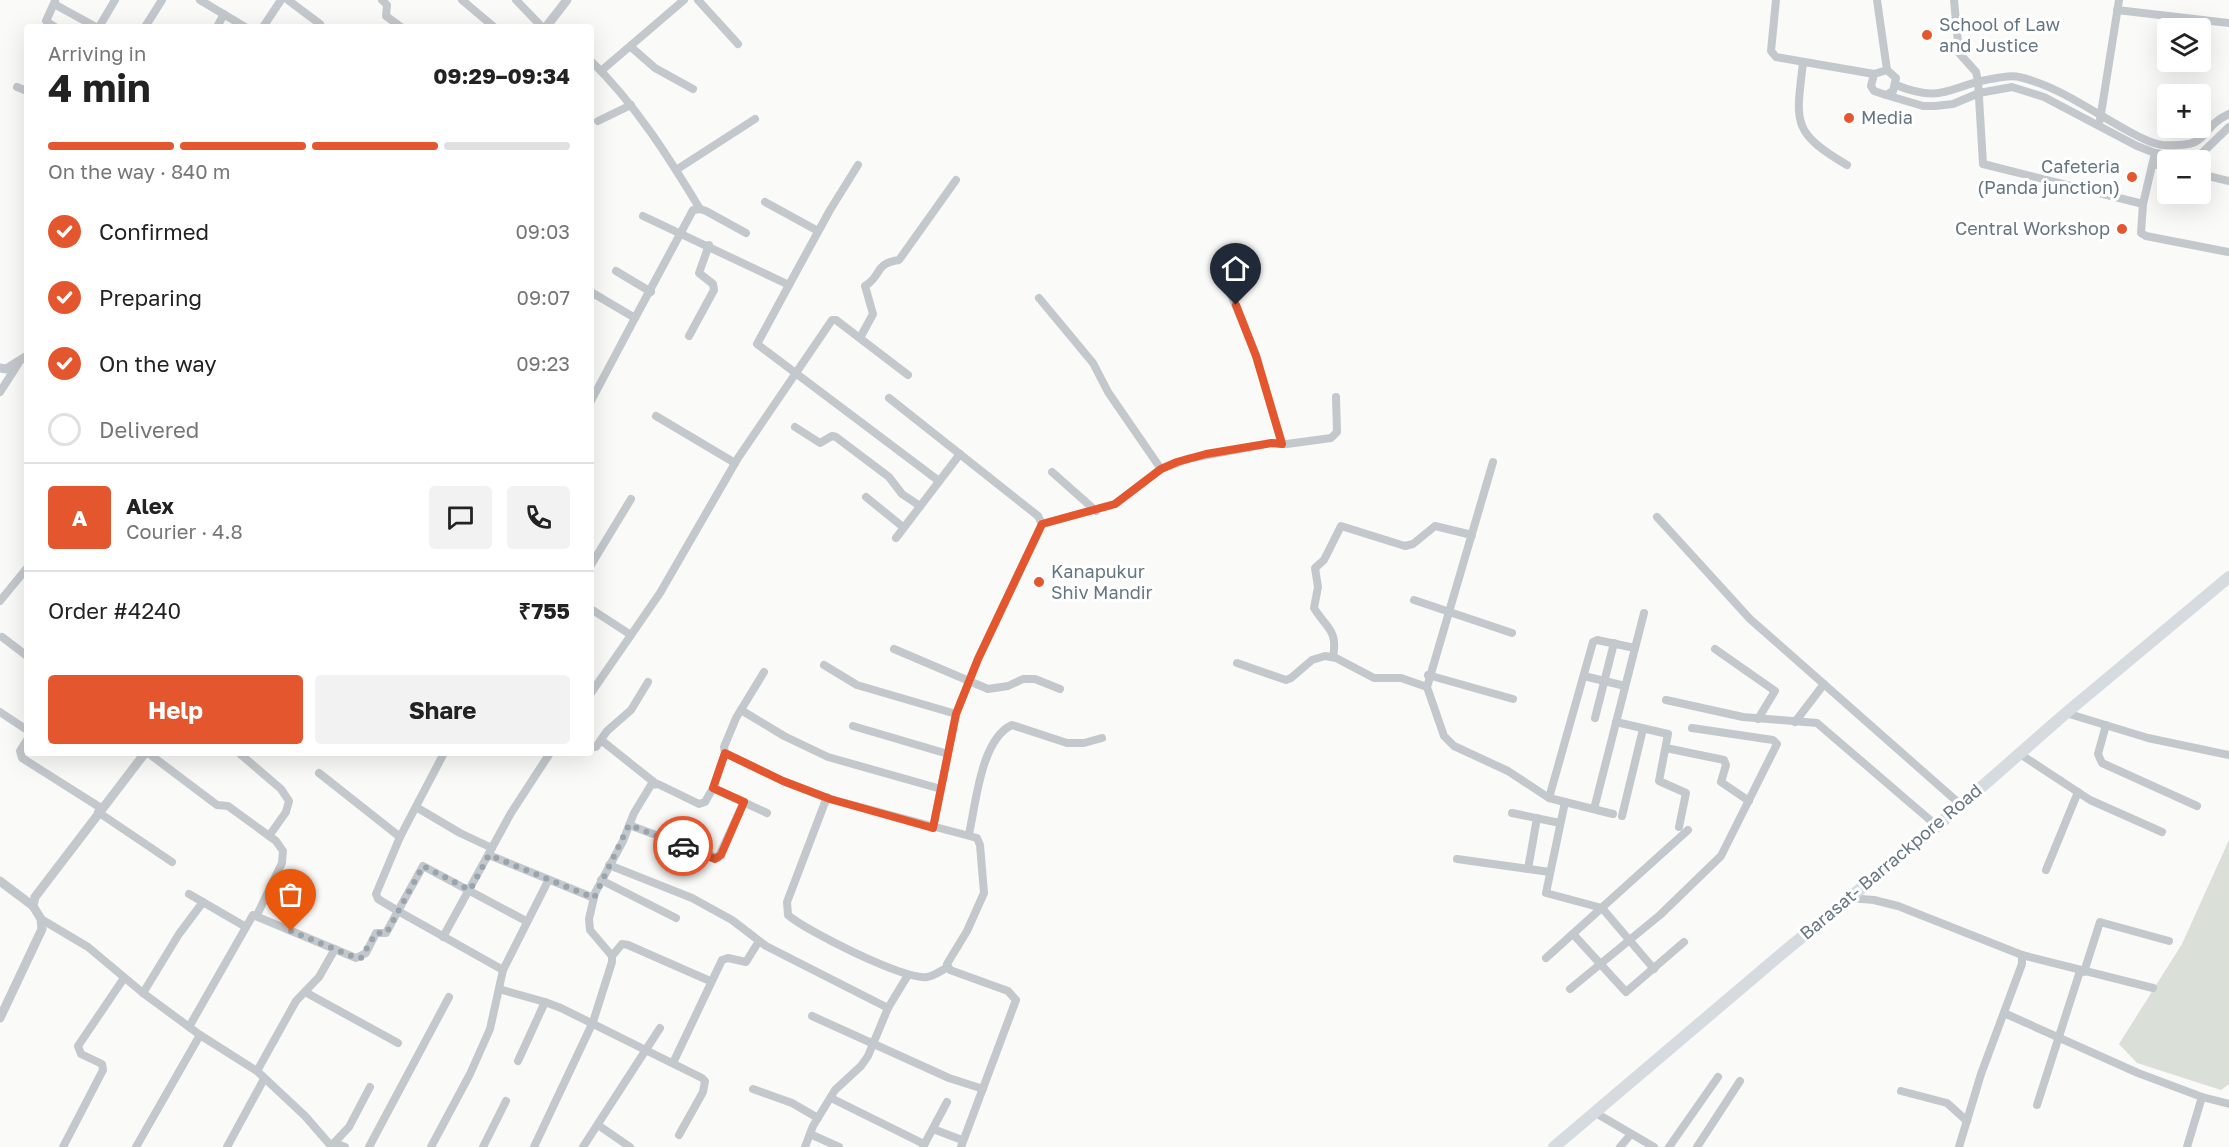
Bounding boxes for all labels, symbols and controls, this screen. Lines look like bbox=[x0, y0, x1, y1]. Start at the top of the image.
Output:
place label: School of Law and Justice bbox=[1939, 13, 2060, 56]
map controls bbox=[2157, 18, 2211, 204]
button: layers bbox=[2157, 18, 2211, 72]
marker: School of Law and Justice bbox=[1920, 28, 1934, 42]
text: Arriving in bbox=[48, 41, 146, 65]
text: 09:29–09:34 bbox=[433, 62, 570, 89]
text: 4 min bbox=[48, 64, 151, 111]
button: + bbox=[2157, 84, 2211, 138]
place label: Media bbox=[1861, 106, 1913, 128]
marker: Media bbox=[1842, 111, 1856, 125]
button: − bbox=[2157, 150, 2211, 204]
place label: Cafeteria (Panda junction) bbox=[1977, 155, 2120, 198]
text: On the way · 840 m bbox=[48, 159, 230, 183]
marker: Cafeteria (Panda junction) bbox=[2125, 170, 2139, 184]
icon: check bbox=[48, 215, 81, 248]
place label: Central Workshop bbox=[1955, 217, 2110, 239]
text: Confirmed bbox=[99, 218, 209, 245]
text: 09:03 bbox=[515, 219, 570, 243]
marker: Central Workshop bbox=[2115, 222, 2129, 236]
pin bbox=[1210, 243, 1261, 305]
icon: home bbox=[1219, 252, 1252, 285]
icon: check bbox=[48, 281, 81, 314]
text: Preparing bbox=[99, 284, 202, 311]
text: 09:07 bbox=[517, 285, 570, 309]
icon: check bbox=[48, 347, 81, 380]
text: On the way bbox=[99, 350, 217, 377]
text: 09:23 bbox=[516, 351, 570, 375]
text: Delivered bbox=[99, 416, 199, 443]
button: chat bbox=[429, 486, 492, 549]
button: phone bbox=[507, 486, 570, 549]
text: Alex bbox=[126, 492, 174, 519]
text: A bbox=[72, 504, 87, 531]
text: Courier · 4.8 bbox=[126, 519, 243, 543]
place label: Kanapukur Shiv Mandir bbox=[1051, 560, 1153, 603]
marker: Kanapukur Shiv Mandir bbox=[1032, 575, 1046, 589]
text: Order #4240 bbox=[48, 597, 181, 624]
text: ₹755 bbox=[519, 597, 570, 624]
button: Help bbox=[48, 675, 303, 744]
button: Share bbox=[315, 675, 570, 744]
street label: Barasat- Barrackpore Road bbox=[1795, 779, 1986, 944]
courier bbox=[653, 816, 713, 876]
icon: car bbox=[667, 830, 700, 863]
pin bbox=[265, 869, 316, 931]
icon: bag bbox=[274, 878, 307, 911]

